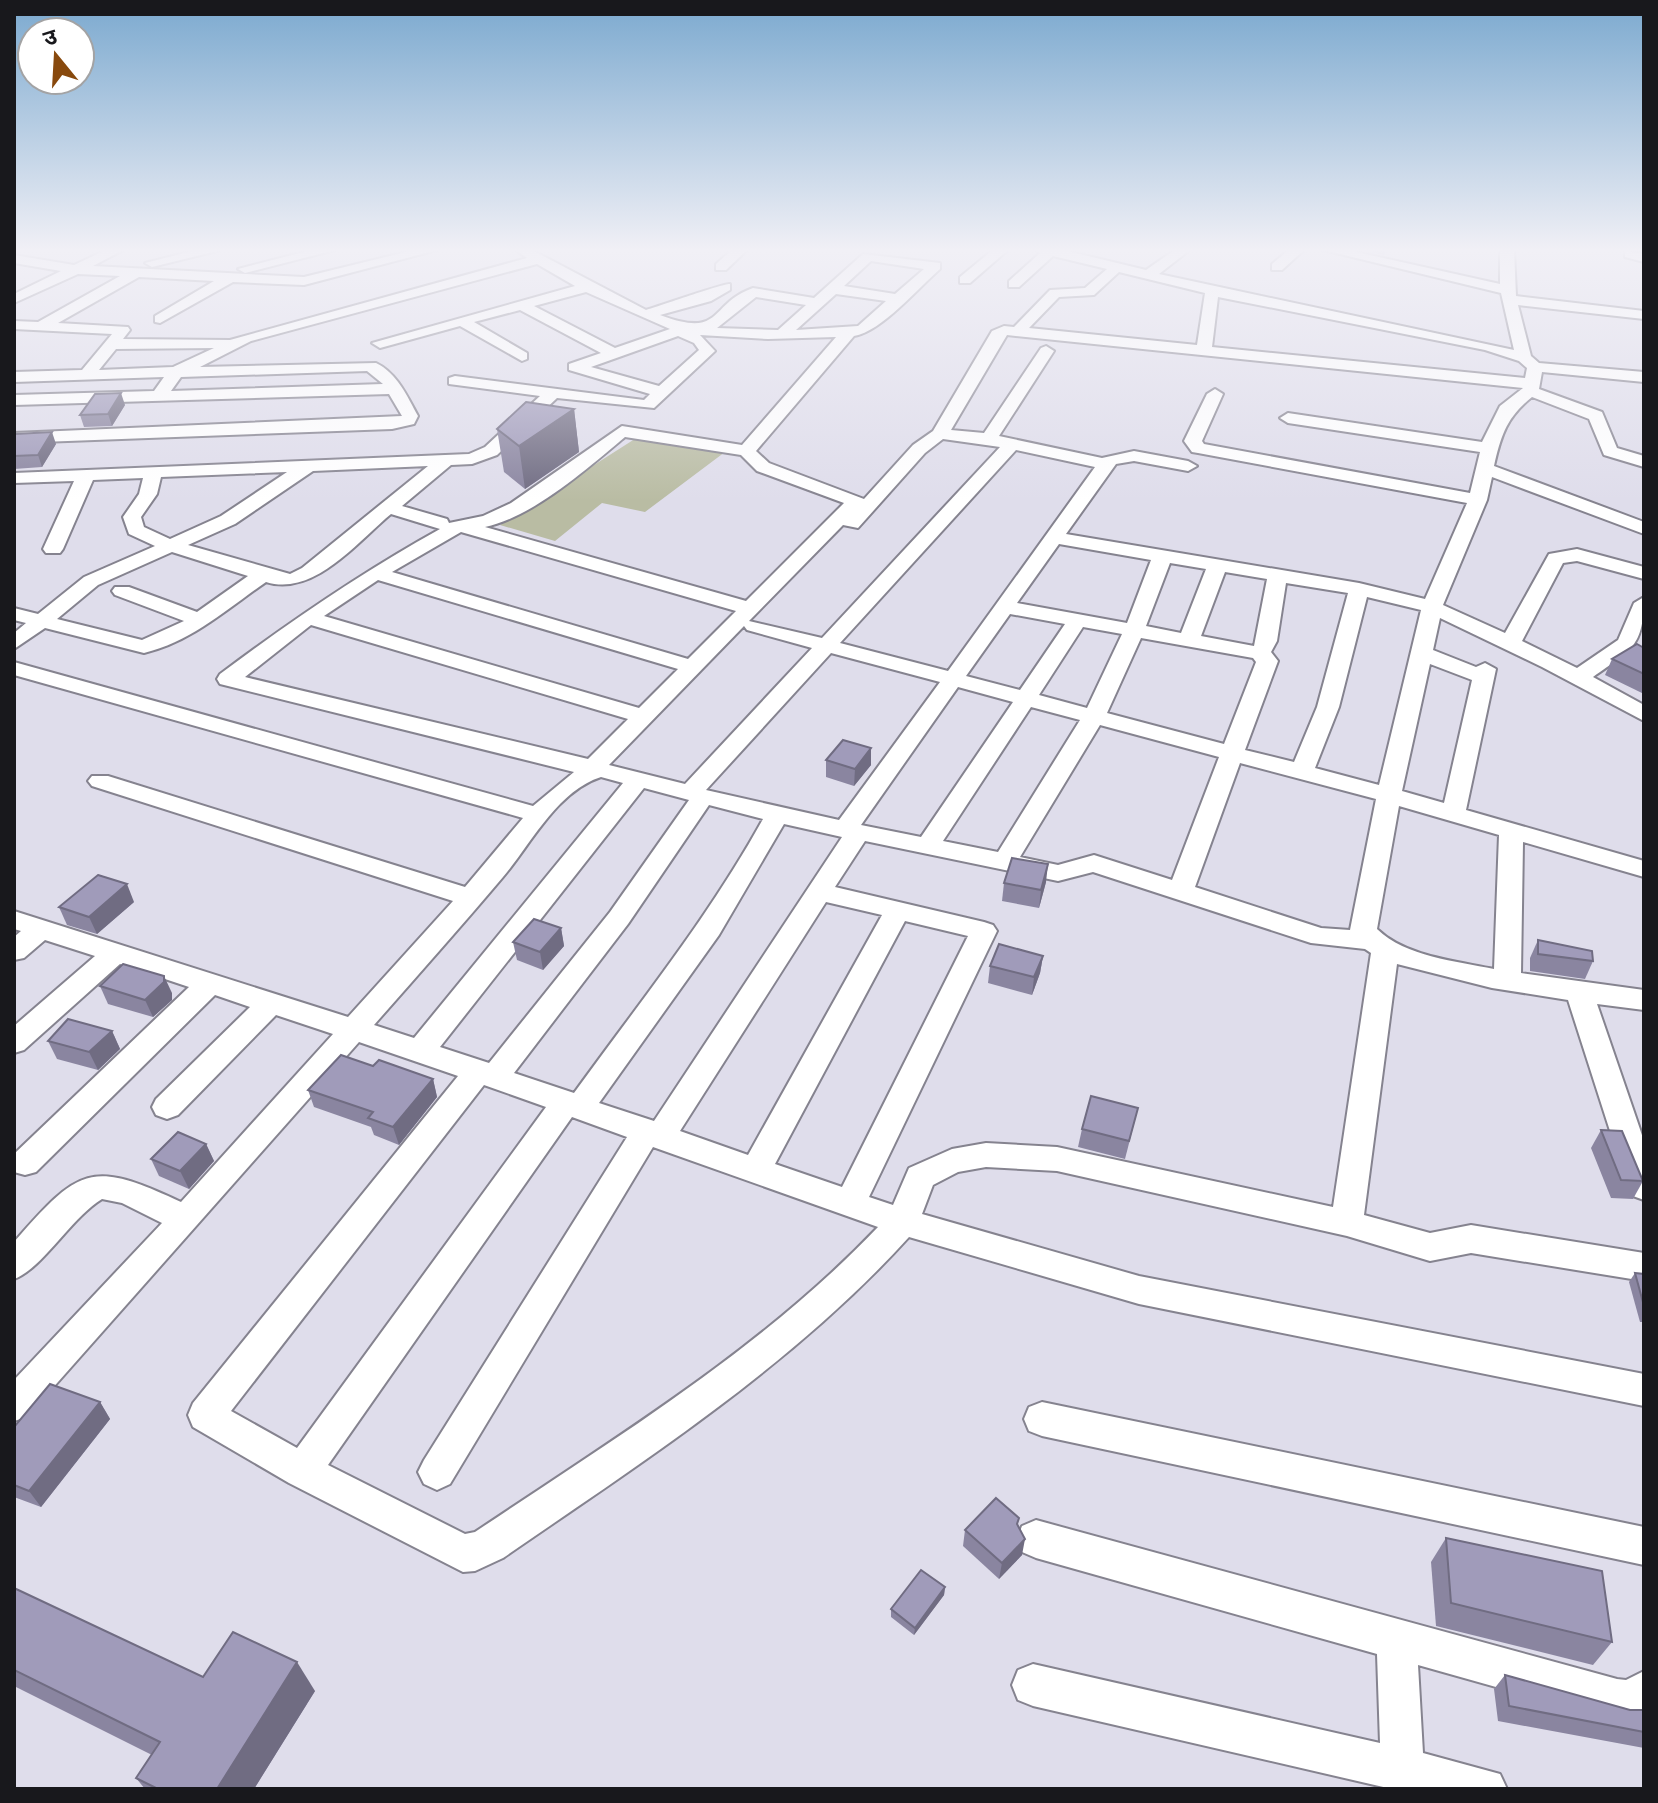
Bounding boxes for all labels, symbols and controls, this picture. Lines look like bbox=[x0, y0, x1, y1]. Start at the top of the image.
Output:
north arrow bbox=[16, 16, 96, 96]
text: उ bbox=[40, 23, 61, 51]

